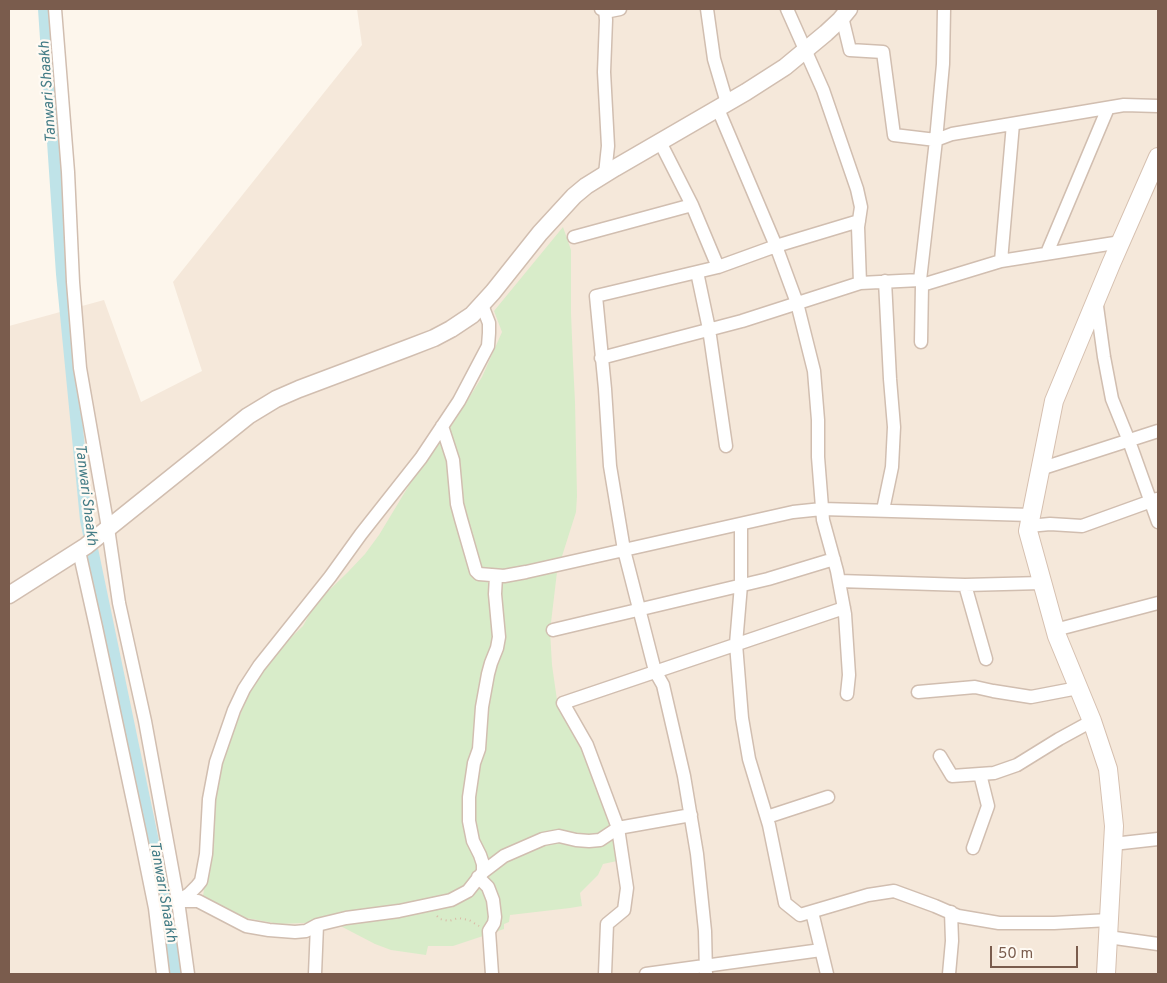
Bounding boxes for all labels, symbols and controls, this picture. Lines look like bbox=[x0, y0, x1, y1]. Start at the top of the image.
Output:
water label: Tanwari Shaakh bbox=[36, 41, 62, 143]
water label: Tanwari Shaakh bbox=[70, 443, 100, 547]
water label: Tanwari Shaakh bbox=[144, 840, 180, 944]
scale bar bbox=[992, 936, 1080, 968]
text: 50 m bbox=[998, 945, 1033, 964]

